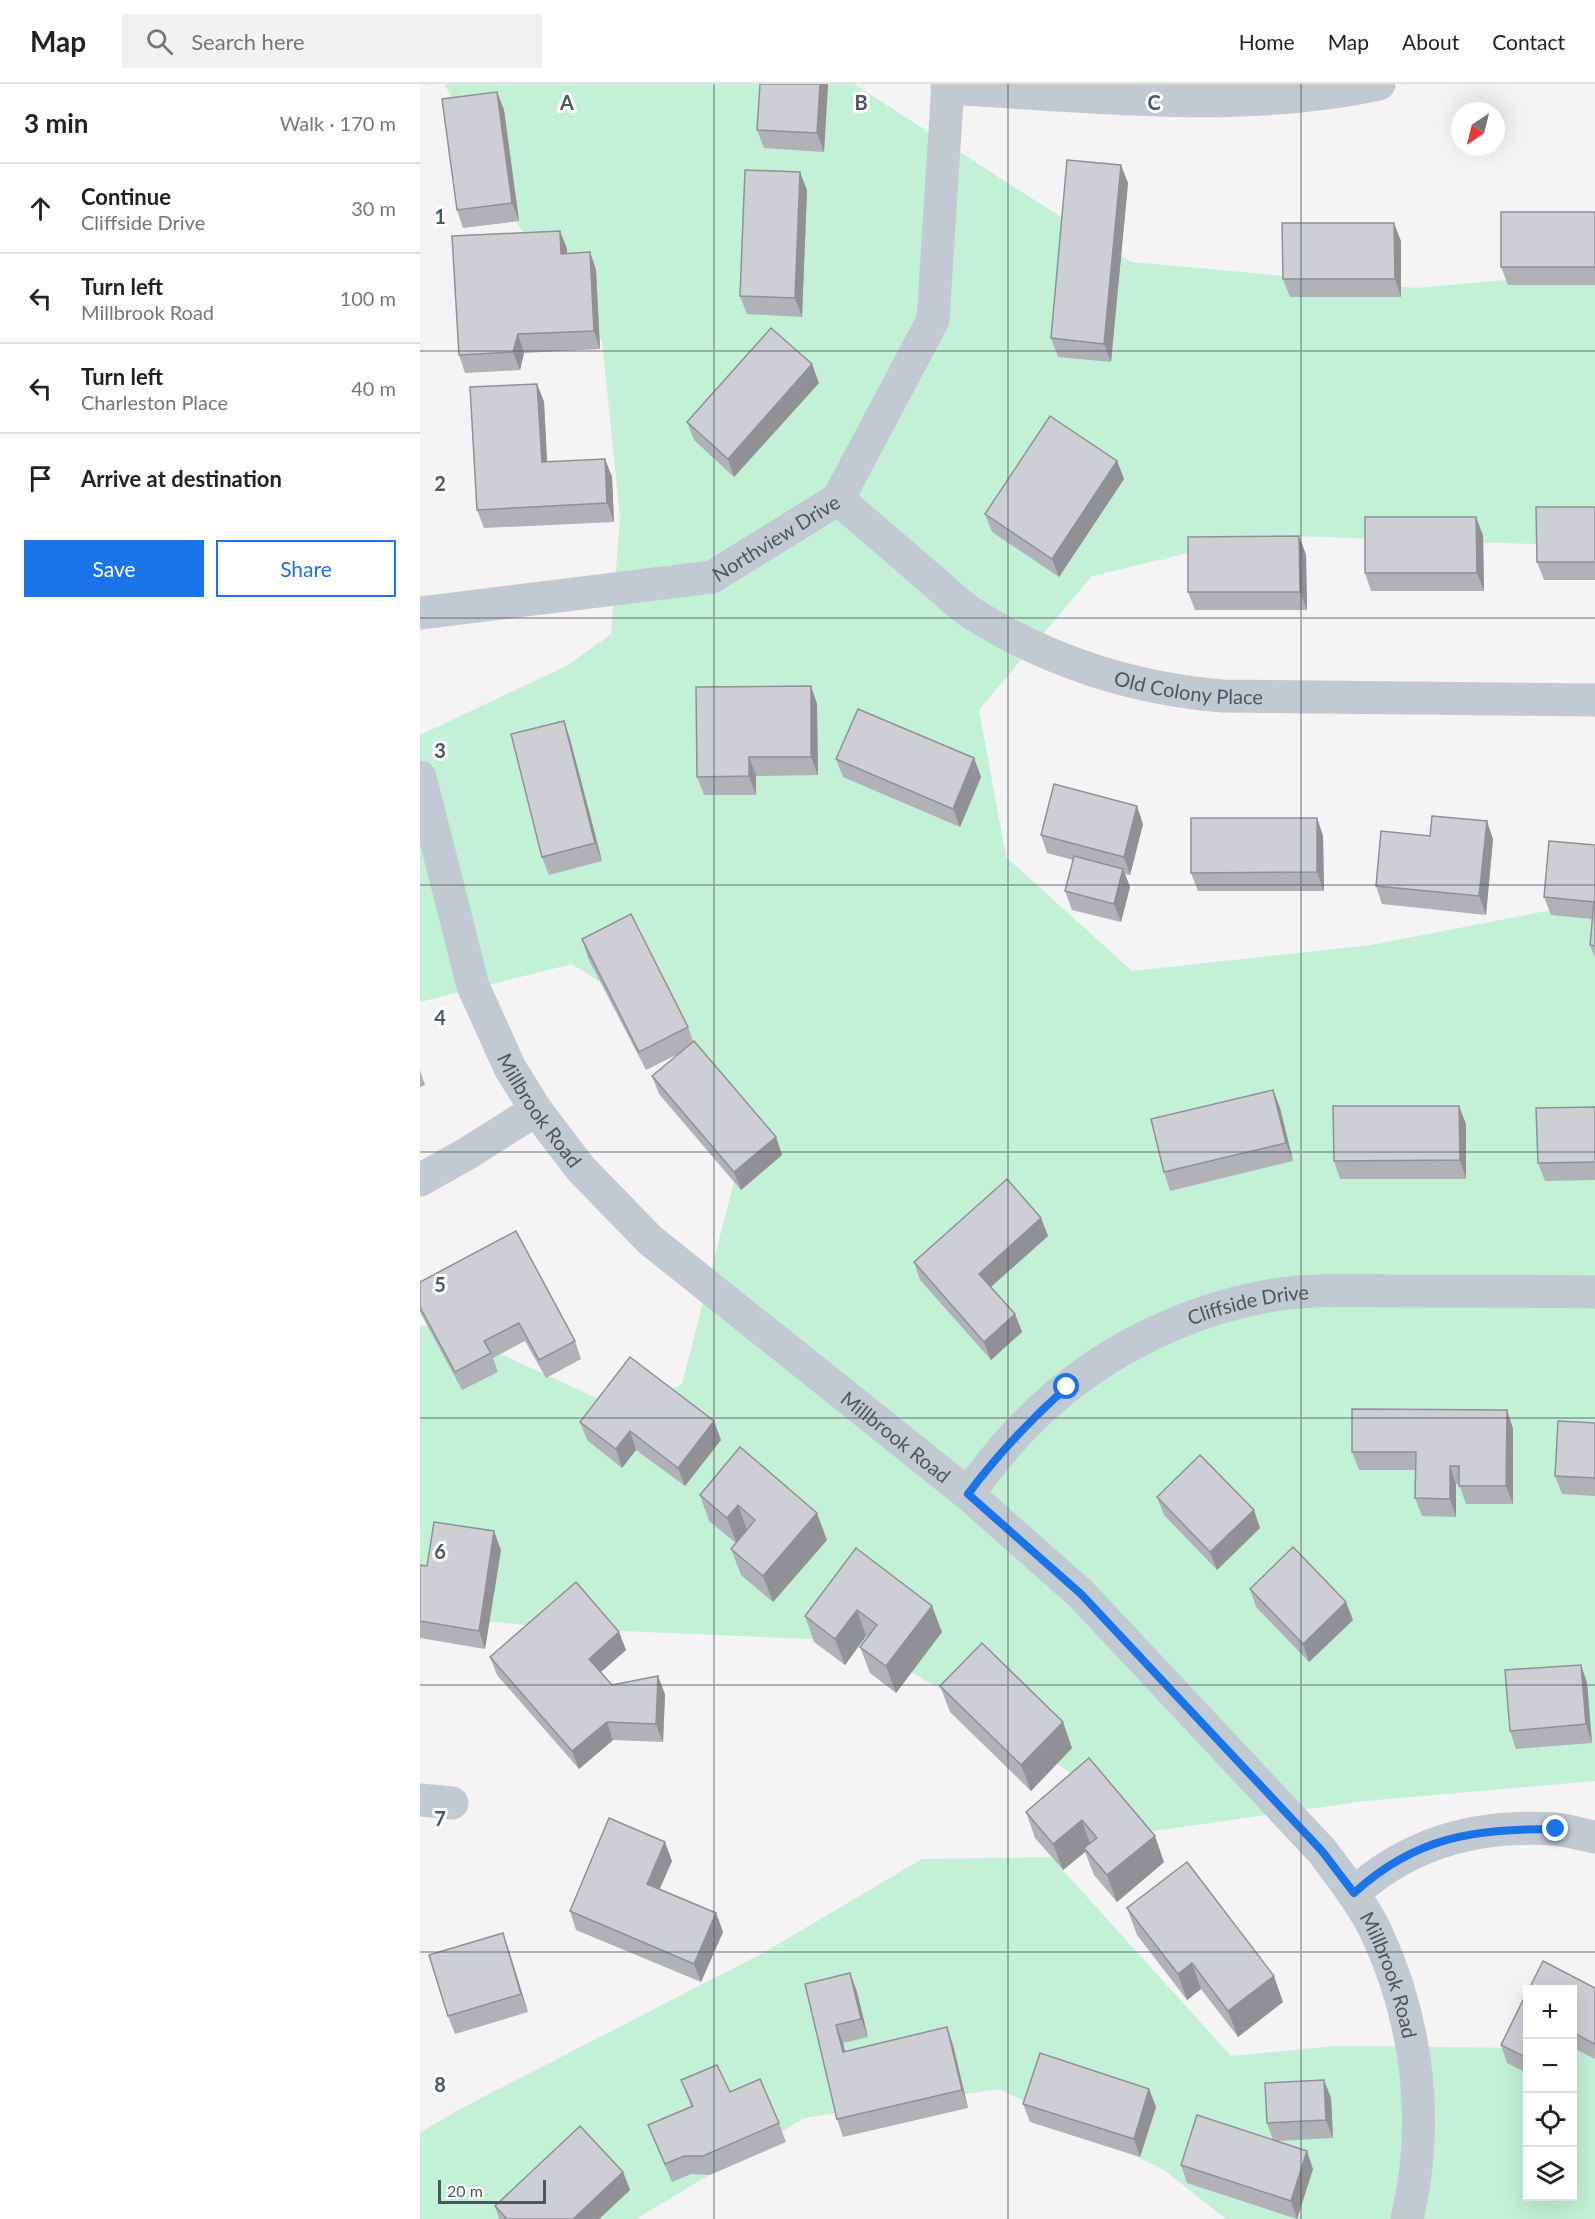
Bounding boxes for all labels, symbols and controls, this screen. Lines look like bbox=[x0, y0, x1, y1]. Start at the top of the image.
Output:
search box bbox=[122, 14, 542, 68]
text: Map bbox=[30, 24, 86, 58]
icon: search bbox=[143, 25, 176, 58]
text: Search here bbox=[191, 28, 305, 55]
text: Home bbox=[1239, 29, 1295, 54]
text: Map bbox=[1328, 29, 1369, 54]
text: About bbox=[1402, 29, 1459, 54]
text: Contact bbox=[1492, 29, 1565, 54]
text: A bbox=[559, 90, 574, 114]
text: B bbox=[854, 90, 868, 114]
text: C bbox=[1147, 90, 1161, 114]
north arrow bbox=[1451, 102, 1505, 156]
text: 3 min bbox=[24, 107, 88, 139]
text: Walk · 170 m bbox=[280, 111, 396, 135]
text: Continue bbox=[81, 183, 171, 210]
icon: ahead bbox=[24, 192, 57, 225]
text: 30 m bbox=[351, 196, 396, 220]
text: 1 bbox=[434, 204, 446, 228]
text: Cliffside Drive bbox=[81, 210, 205, 234]
text: Turn left bbox=[81, 273, 163, 300]
icon: left bbox=[24, 282, 57, 315]
text: 100 m bbox=[340, 286, 396, 310]
text: Millbrook Road bbox=[81, 300, 214, 324]
text: Turn left bbox=[81, 363, 163, 390]
icon: left bbox=[24, 372, 57, 405]
text: 40 m bbox=[351, 376, 396, 400]
text: Charleston Place bbox=[81, 390, 228, 414]
icon: arrive bbox=[24, 462, 57, 495]
text: Arrive at destination bbox=[81, 465, 282, 492]
text: 2 bbox=[434, 471, 446, 495]
street label: Northview Drive bbox=[707, 489, 844, 586]
button: Save bbox=[24, 540, 204, 597]
button: Share bbox=[216, 540, 396, 597]
street label: Old Colony Place bbox=[1112, 665, 1263, 708]
text: 3 bbox=[434, 738, 446, 762]
text: 4 bbox=[434, 1005, 446, 1029]
street label: Millbrook Road bbox=[493, 1049, 587, 1172]
text: 5 bbox=[434, 1272, 446, 1296]
street label: Cliffside Drive bbox=[1184, 1279, 1310, 1330]
route start bbox=[1053, 1373, 1079, 1399]
street label: Millbrook Road bbox=[836, 1386, 955, 1487]
text: 6 bbox=[434, 1539, 446, 1563]
text: 7 bbox=[434, 1806, 446, 1830]
route end bbox=[1542, 1815, 1568, 1841]
street label: Millbrook Road bbox=[1355, 1907, 1422, 2040]
map controls bbox=[1523, 1985, 1577, 2201]
button: + bbox=[1523, 1985, 1577, 2039]
button: − bbox=[1523, 2039, 1577, 2093]
text: 8 bbox=[434, 2072, 446, 2096]
button: locate bbox=[1523, 2093, 1577, 2147]
button: layers bbox=[1523, 2147, 1577, 2201]
scale bar bbox=[438, 2177, 546, 2204]
text: 20 m bbox=[447, 2181, 483, 2200]

